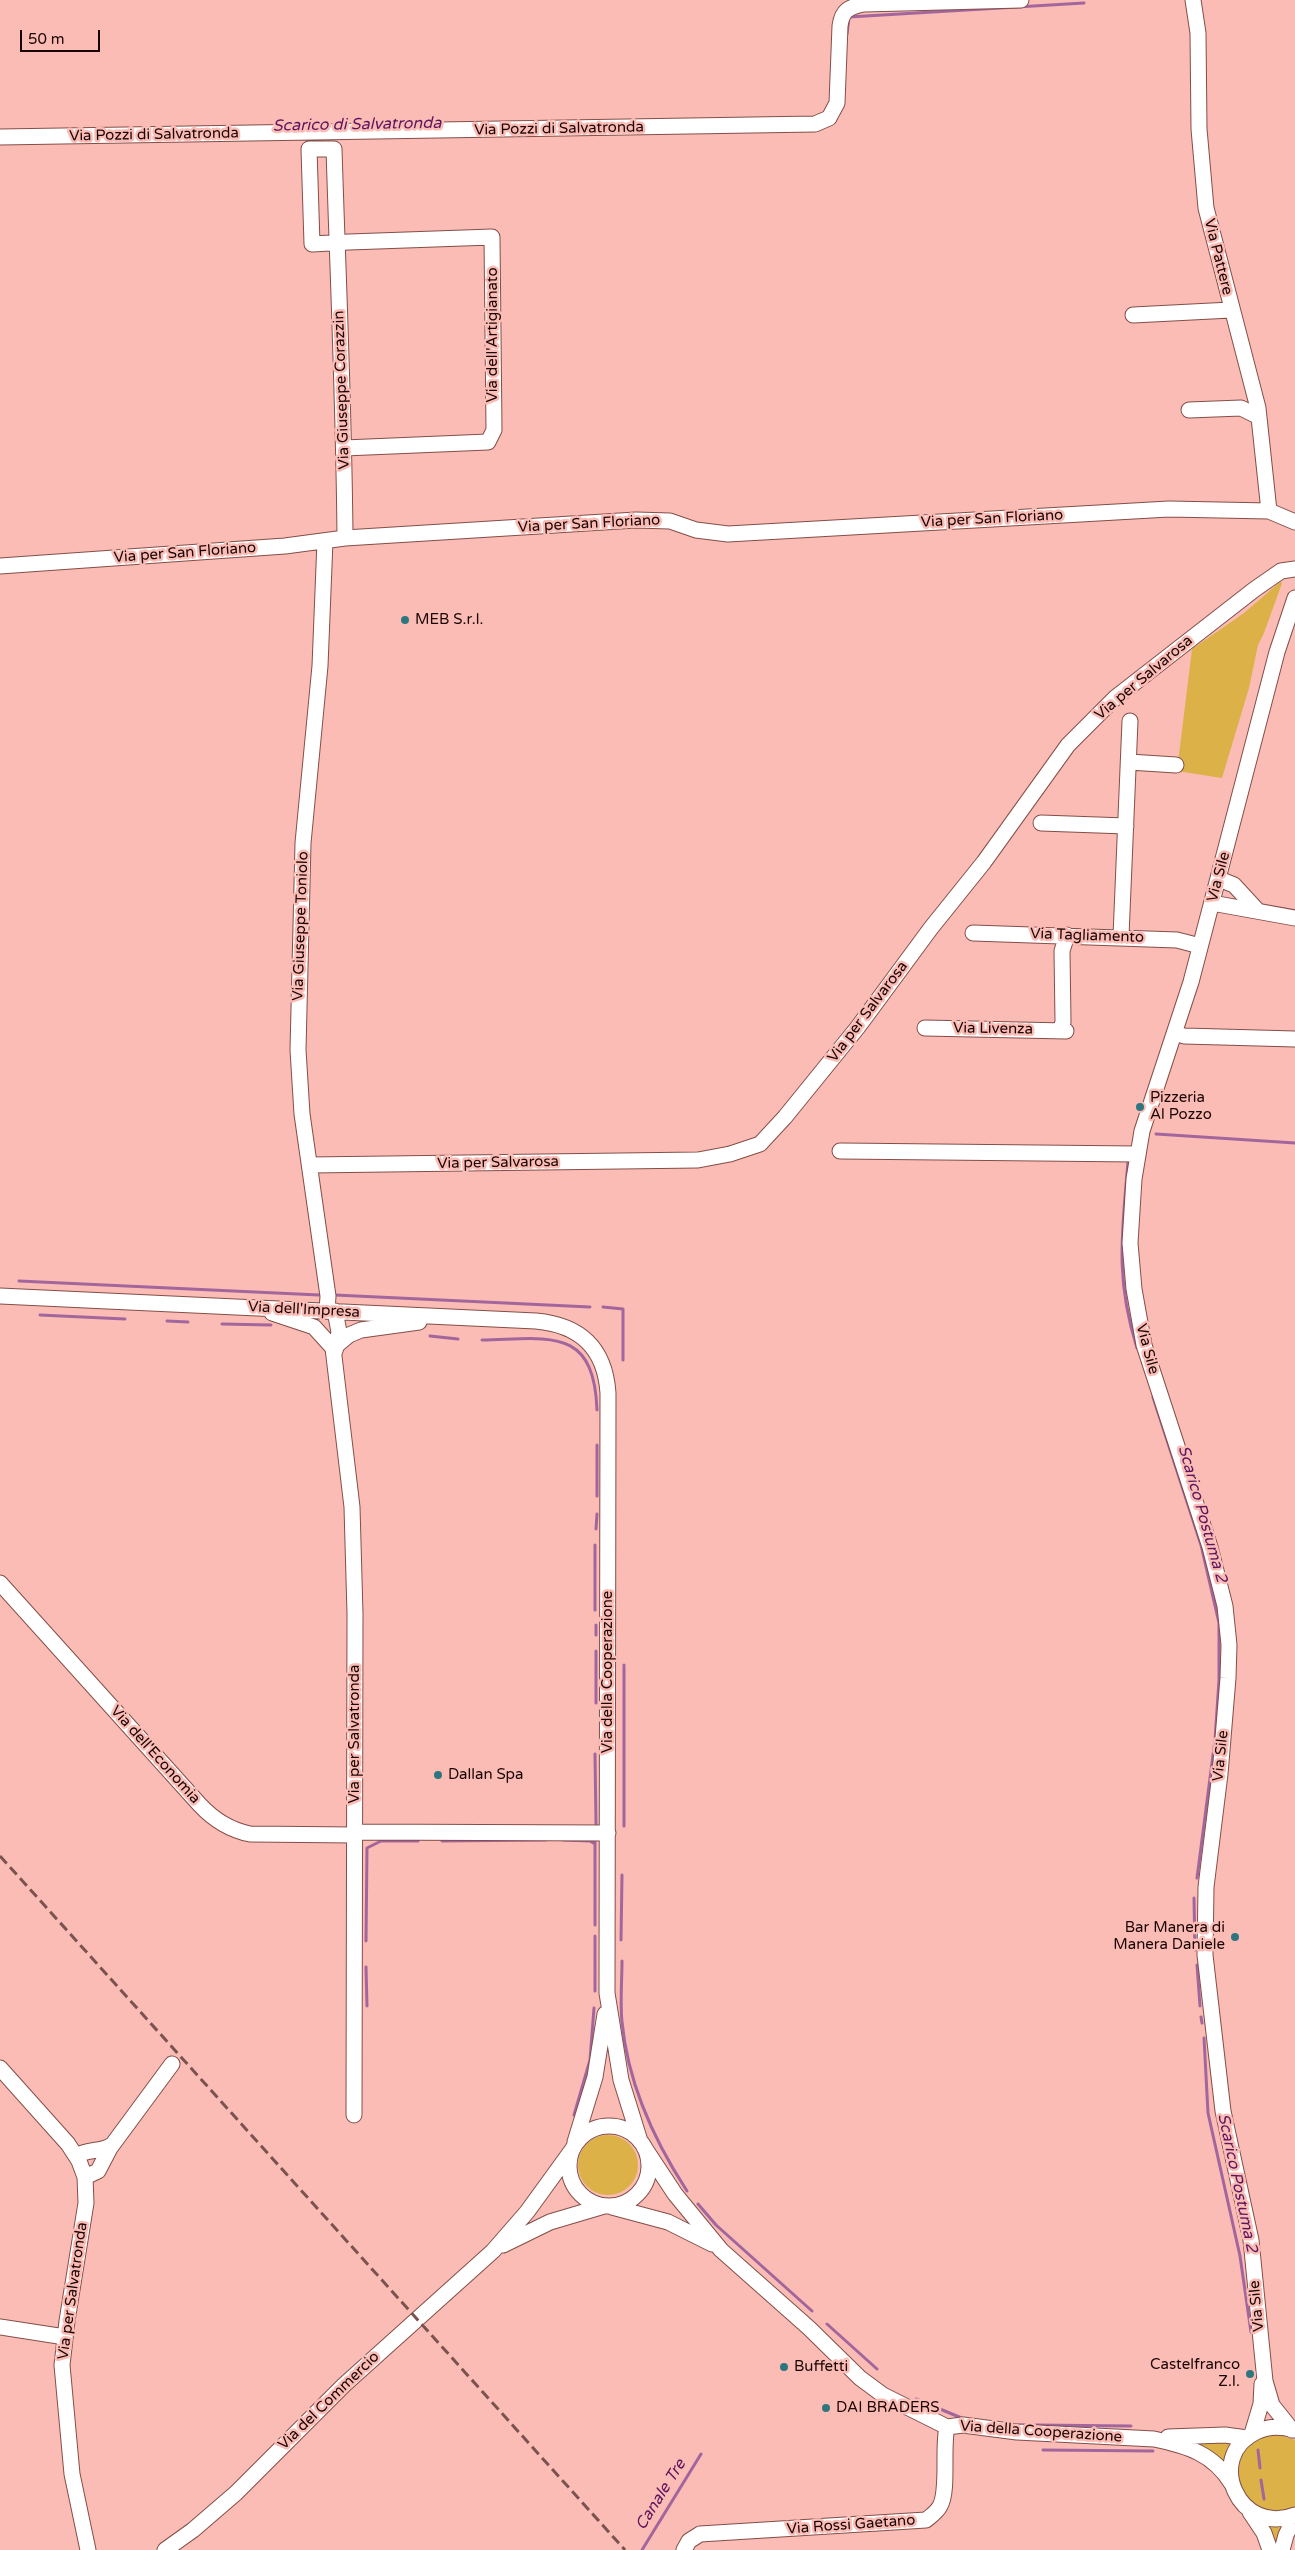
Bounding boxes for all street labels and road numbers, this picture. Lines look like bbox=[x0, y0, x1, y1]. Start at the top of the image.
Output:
street label: Via Pozzi di Salvatronda bbox=[474, 119, 644, 139]
street label: Via Pozzi di Salvatronda bbox=[69, 125, 239, 145]
street label: Via Pattere bbox=[1200, 217, 1236, 297]
street label: Via dell'Artigianato bbox=[484, 267, 502, 403]
street label: Via Giuseppe Corazzin bbox=[330, 310, 354, 470]
street label: Via per San Floriano bbox=[920, 506, 1064, 532]
street label: Via per San Floriano bbox=[517, 511, 661, 537]
street label: Via per San Floriano bbox=[113, 539, 257, 567]
street label: Via per Salvarosa bbox=[1092, 632, 1196, 724]
street label: Via Sile bbox=[1204, 850, 1234, 904]
street label: Via Giuseppe Toniolo bbox=[289, 851, 313, 1001]
street label: Via Tagliamento bbox=[1030, 925, 1144, 947]
street label: Via per Salvarosa bbox=[824, 958, 912, 1066]
street label: Via Livenza bbox=[953, 1019, 1033, 1039]
street label: Via per Salvarosa bbox=[437, 1153, 559, 1173]
street label: Via dell'Impresa bbox=[248, 1298, 360, 1322]
street label: Via Sile bbox=[1132, 1322, 1162, 1376]
street label: Via della Cooperazione bbox=[599, 1591, 617, 1753]
street label: Via per Salvatronda bbox=[346, 1665, 364, 1803]
street label: Via dell'Economia bbox=[106, 1702, 204, 1808]
street label: Via Sile bbox=[1209, 1730, 1233, 1782]
street label: Via per Salvatronda bbox=[54, 2221, 92, 2361]
street label: Via Sile bbox=[1246, 2280, 1268, 2332]
street label: Via del Commercio bbox=[275, 2348, 383, 2454]
street label: Via della Cooperazione bbox=[959, 2417, 1123, 2447]
street label: Via Rossi Gaetano bbox=[786, 2512, 916, 2538]

